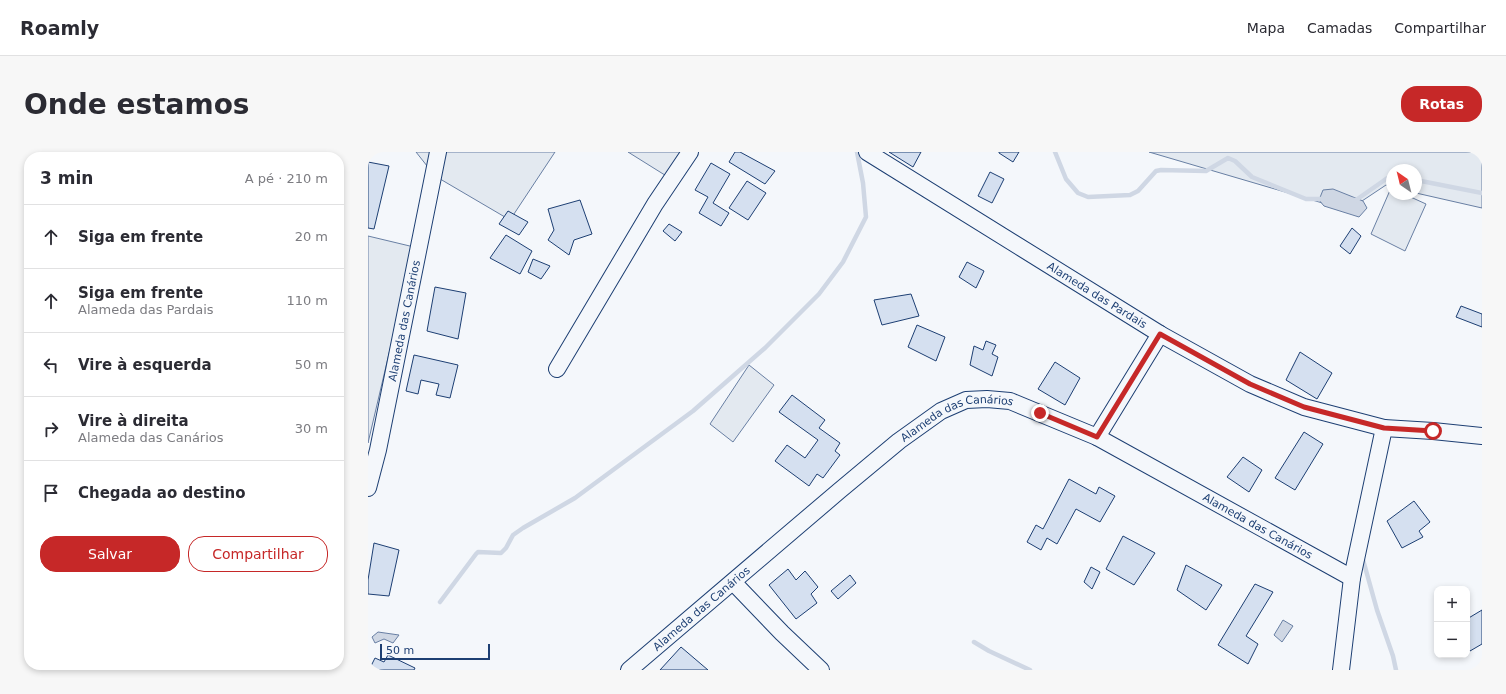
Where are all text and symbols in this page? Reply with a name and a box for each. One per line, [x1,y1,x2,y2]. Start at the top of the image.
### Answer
text: Roamly [20,17,99,39]
text: Mapa [1247,20,1285,36]
text: Camadas [1307,20,1372,36]
text: Compartilhar [1394,20,1486,36]
button: Rotas [1401,86,1482,122]
text: Onde estamos [24,88,250,121]
north arrow [1386,164,1422,200]
text: 3 min [40,168,93,188]
text: A pé · 210 m [245,171,328,186]
icon: ahead [40,226,62,248]
text: Siga em frente [78,228,203,246]
text: 20 m [295,229,328,244]
street label: Alameda das Canários [385,259,423,383]
street label: Alameda das Pardais [1045,259,1150,331]
text: Siga em frente [78,284,203,302]
icon: ahead [40,290,62,312]
text: 110 m [286,293,328,308]
text: Alameda das Pardais [78,302,214,317]
icon: left [40,354,62,376]
text: Vire à esquerda [78,356,212,374]
text: 50 m [295,357,328,372]
street label: Alameda das Canários [898,393,1016,444]
route end [1031,404,1049,422]
text: Vire à direita [78,412,189,430]
icon: right [40,418,62,440]
text: 30 m [295,421,328,436]
route start [1424,422,1442,440]
text: Alameda das Canários [78,430,224,445]
icon: arrive [40,482,62,504]
text: Chegada ao destino [78,484,246,502]
street label: Alameda das Canários [1201,490,1315,562]
button: Salvar [40,536,180,572]
button: Compartilhar [188,536,328,572]
street label: Alameda das Canários [650,563,753,653]
map controls [1434,586,1470,658]
button: + [1434,586,1470,622]
button: − [1434,622,1470,658]
scale bar [380,642,490,661]
text: 50 m [386,644,414,657]

